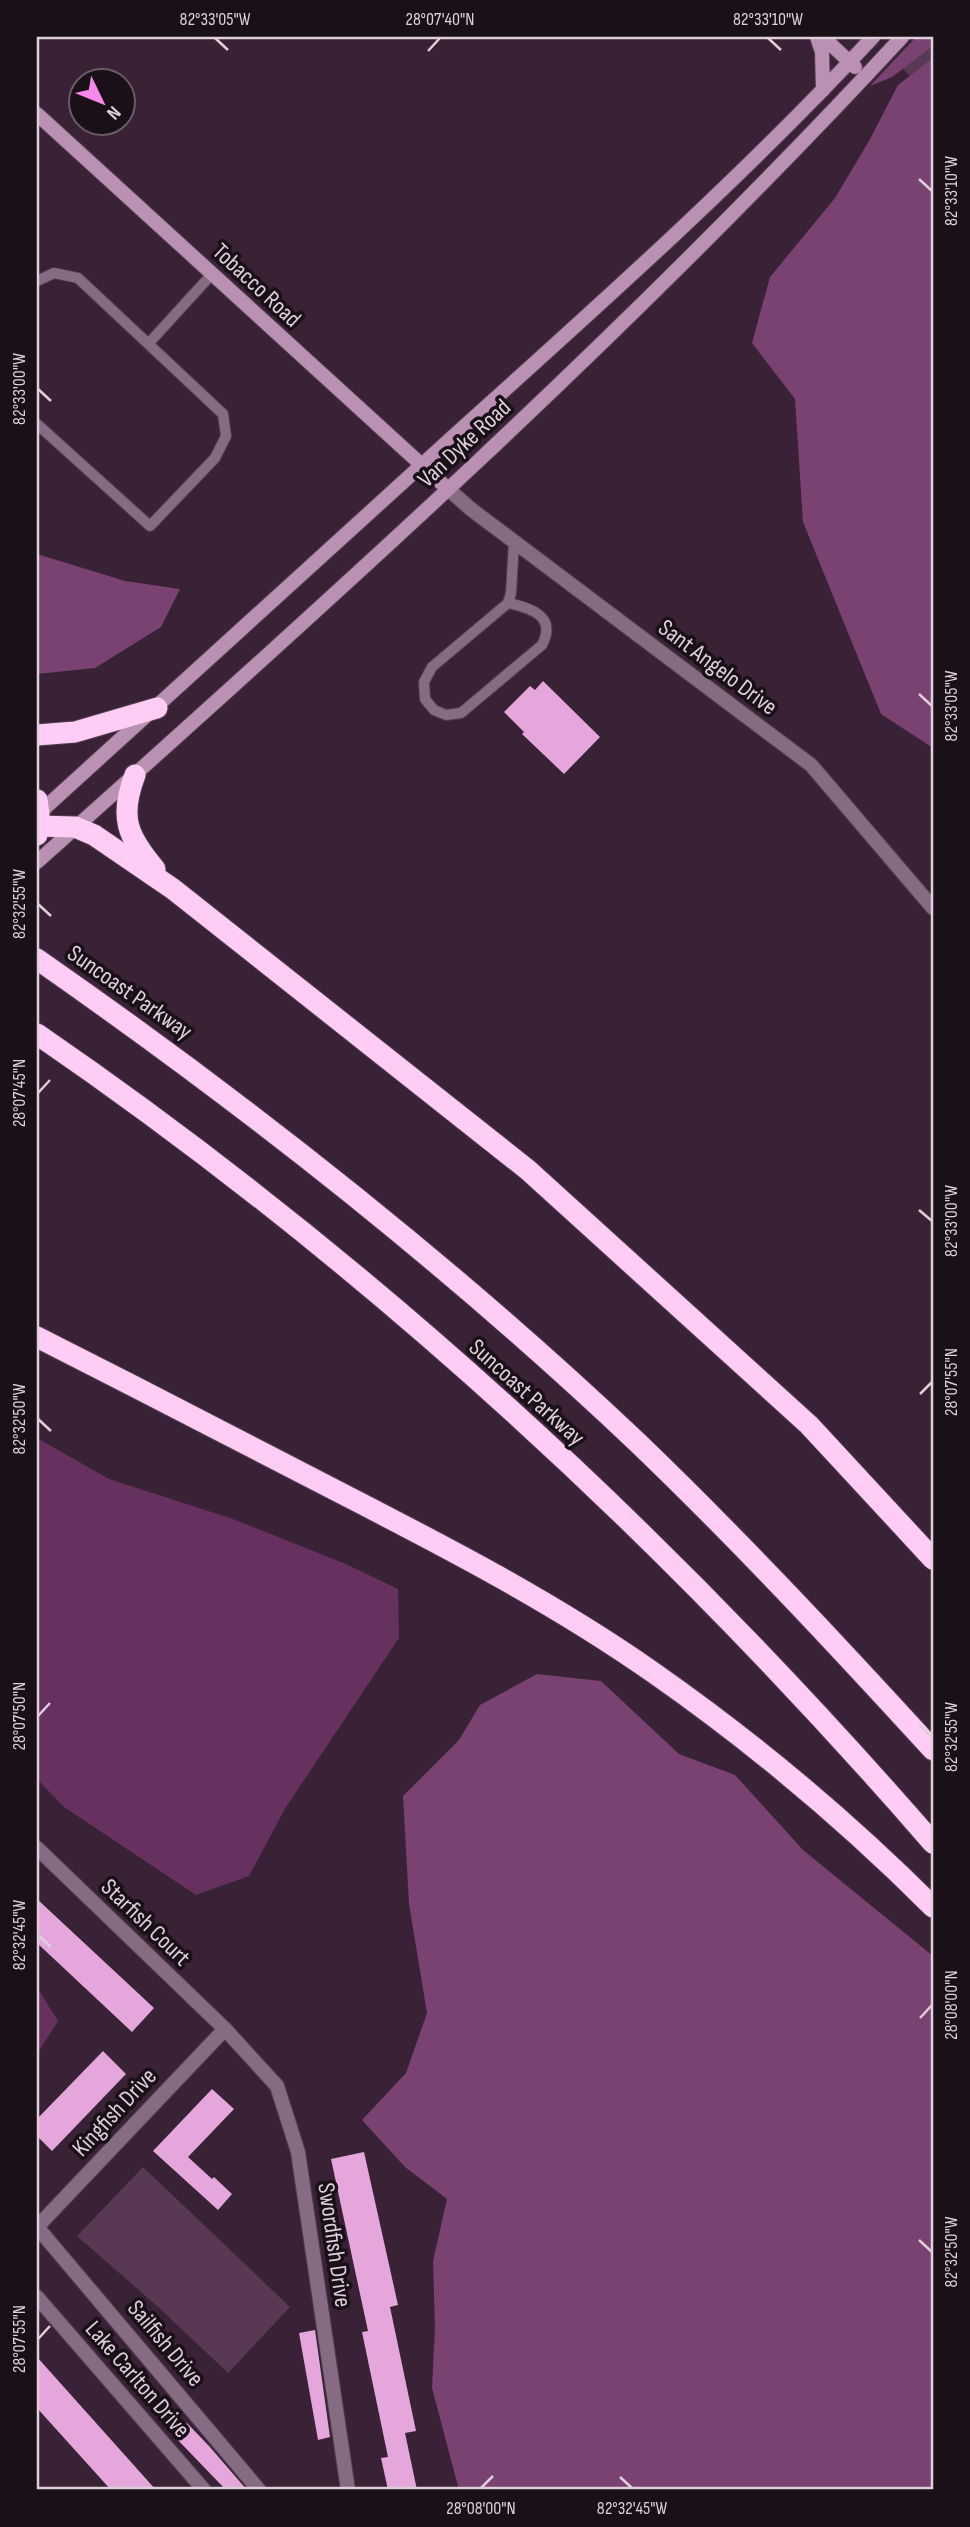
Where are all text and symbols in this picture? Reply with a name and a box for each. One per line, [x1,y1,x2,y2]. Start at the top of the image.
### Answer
text: 82°33'05"W [180,9,251,30]
text: 28°07'40"N [406,9,474,30]
text: 82°33'10"W [733,9,803,30]
north arrow [66,66,136,136]
text: N [101,101,125,124]
text: 82°33'10"W [941,156,962,226]
street label: Tobacco Road [207,237,307,334]
text: 82°33'00"W [9,353,30,425]
street label: Van Dyke Road [412,393,517,494]
street label: Sant Angelo Drive [653,613,783,722]
text: 82°33'05"W [941,670,962,741]
text: 82°32'55"W [9,869,30,939]
street label: Suncoast Parkway [62,939,198,1046]
text: 28°07'45"N [9,1059,30,1127]
text: 82°33'00"W [941,1185,962,1257]
street label: Suncoast Parkway [463,1333,590,1452]
text: 28°07'55"N [941,1348,962,1416]
text: 82°32'50"W [9,1383,30,1454]
text: 28°07'50"N [9,1682,30,1750]
text: 82°32'55"W [941,1702,962,1772]
street label: Starfish Court [95,1873,196,1972]
text: 82°32'45"W [9,1899,30,1970]
text: 28°08'00"N [941,1970,962,2040]
street label: Kingfish Drive [66,2062,163,2163]
street label: Swordfish Drive [311,2181,358,2309]
text: 82°32'50"W [941,2216,962,2287]
street label: Sailfish Drive [121,2294,210,2392]
text: 28°07'55"N [9,2305,30,2373]
street label: Lake Carlton Drive [79,2315,196,2444]
text: 28°08'00"N [446,2498,516,2519]
text: 82°32'45"W [597,2498,668,2519]

